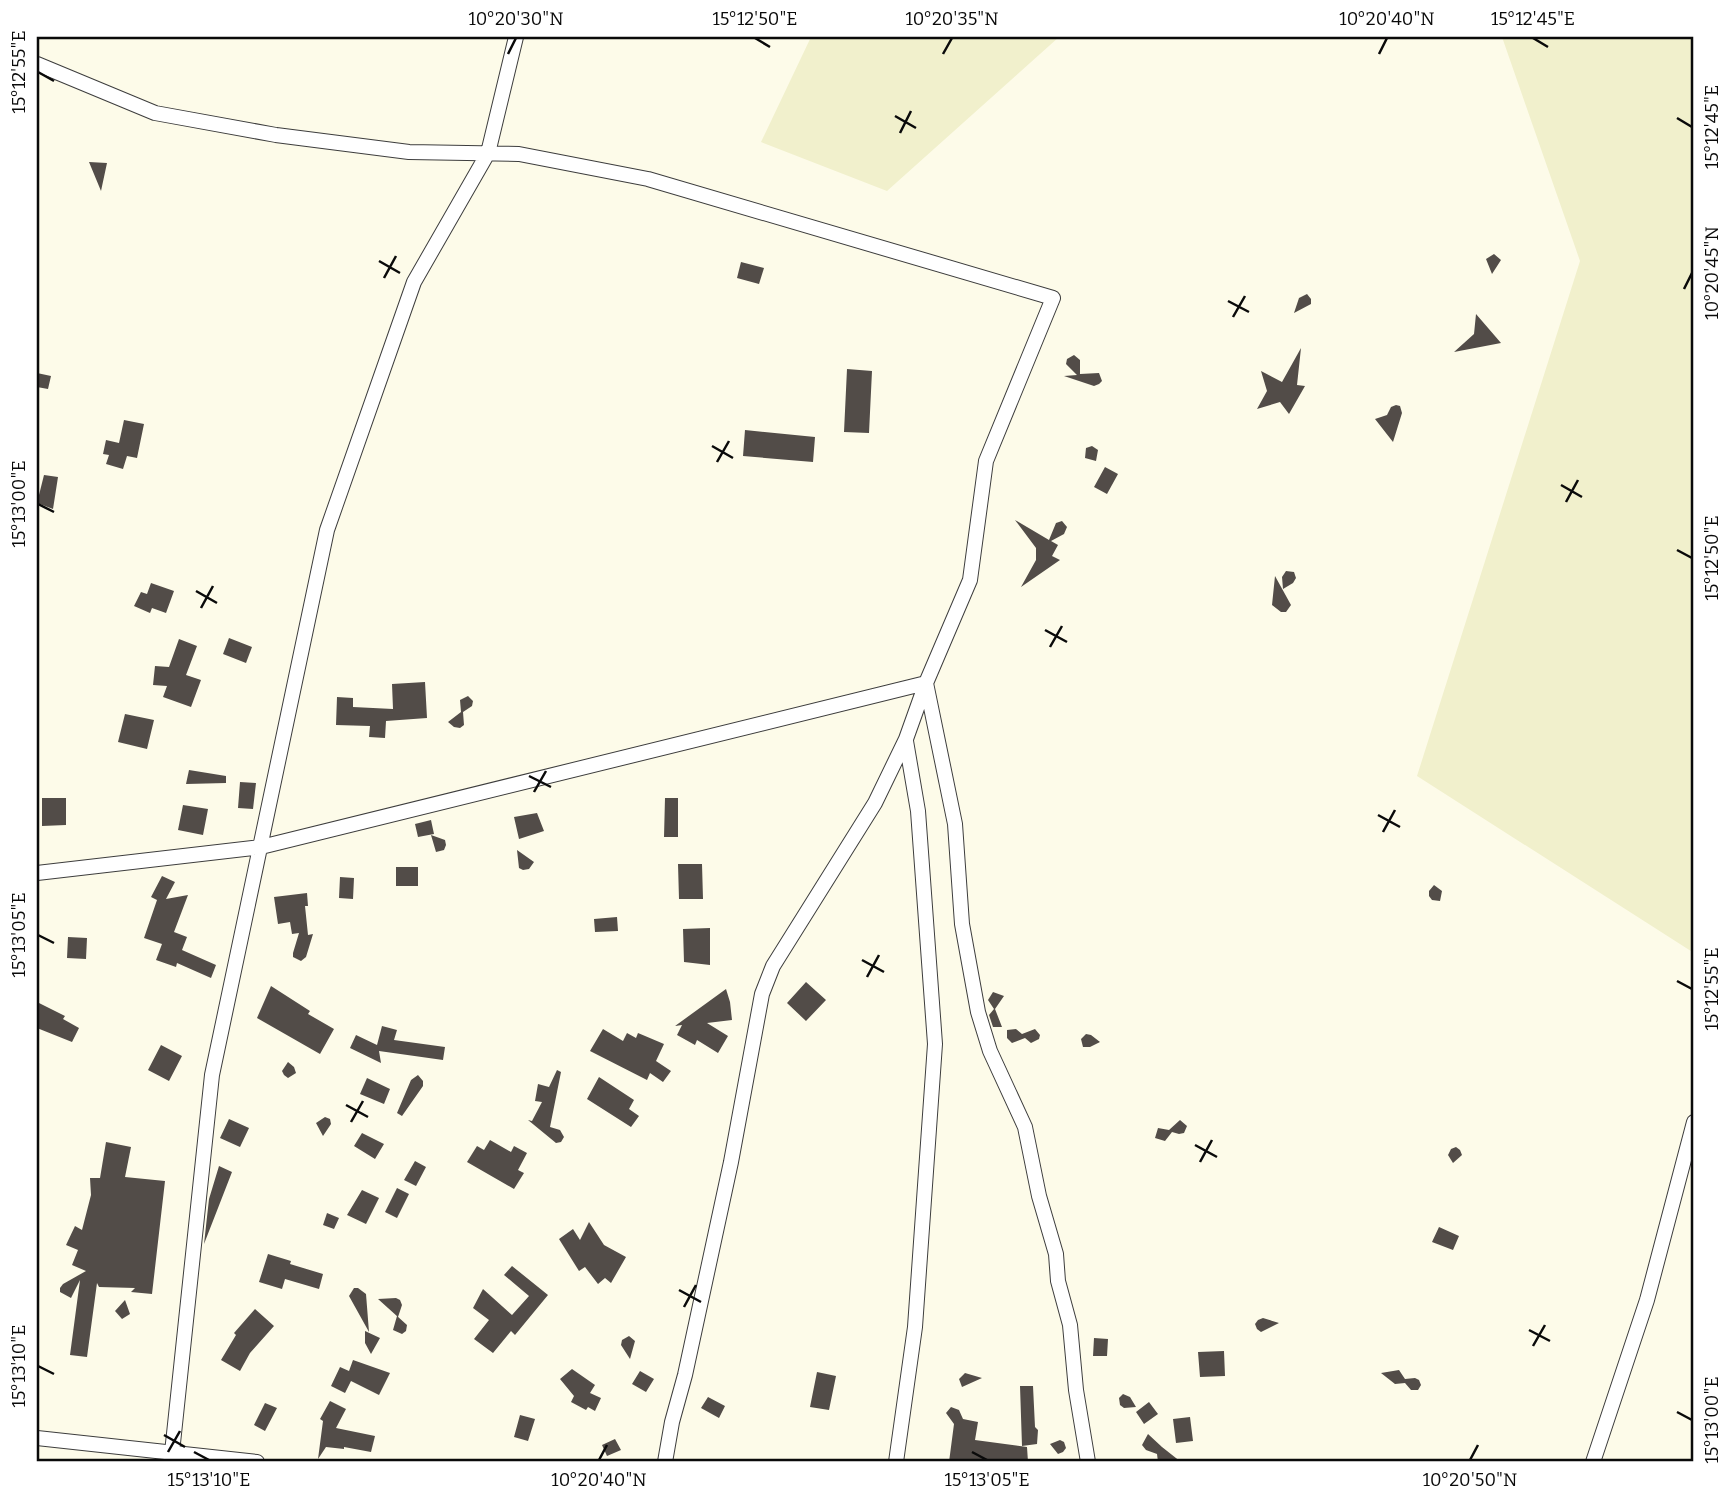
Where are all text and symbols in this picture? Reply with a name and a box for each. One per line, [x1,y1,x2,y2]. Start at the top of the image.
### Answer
text: 10°20'30"N [468,8,564,30]
text: 15°12'50"E [712,8,798,30]
text: 10°20'35"N [905,8,999,30]
text: 10°20'40"N [1339,8,1435,30]
text: 15°12'45"E [1491,8,1575,30]
text: 15°12'55"E [8,30,30,114]
text: 15°12'45"E [1701,85,1723,169]
text: 10°20'45"N [1701,226,1723,320]
text: 15°13'00"E [8,460,30,548]
text: 15°12'50"E [1701,515,1723,601]
text: 15°13'05"E [8,892,30,978]
text: 15°12'55"E [1701,947,1723,1031]
text: 15°13'10"E [8,1325,30,1407]
text: 15°13'00"E [1701,1376,1723,1464]
text: 15°13'10"E [168,1469,250,1491]
text: 10°20'40"N [551,1469,647,1491]
text: 15°13'05"E [944,1469,1030,1491]
text: 10°20'50"N [1423,1469,1517,1491]

